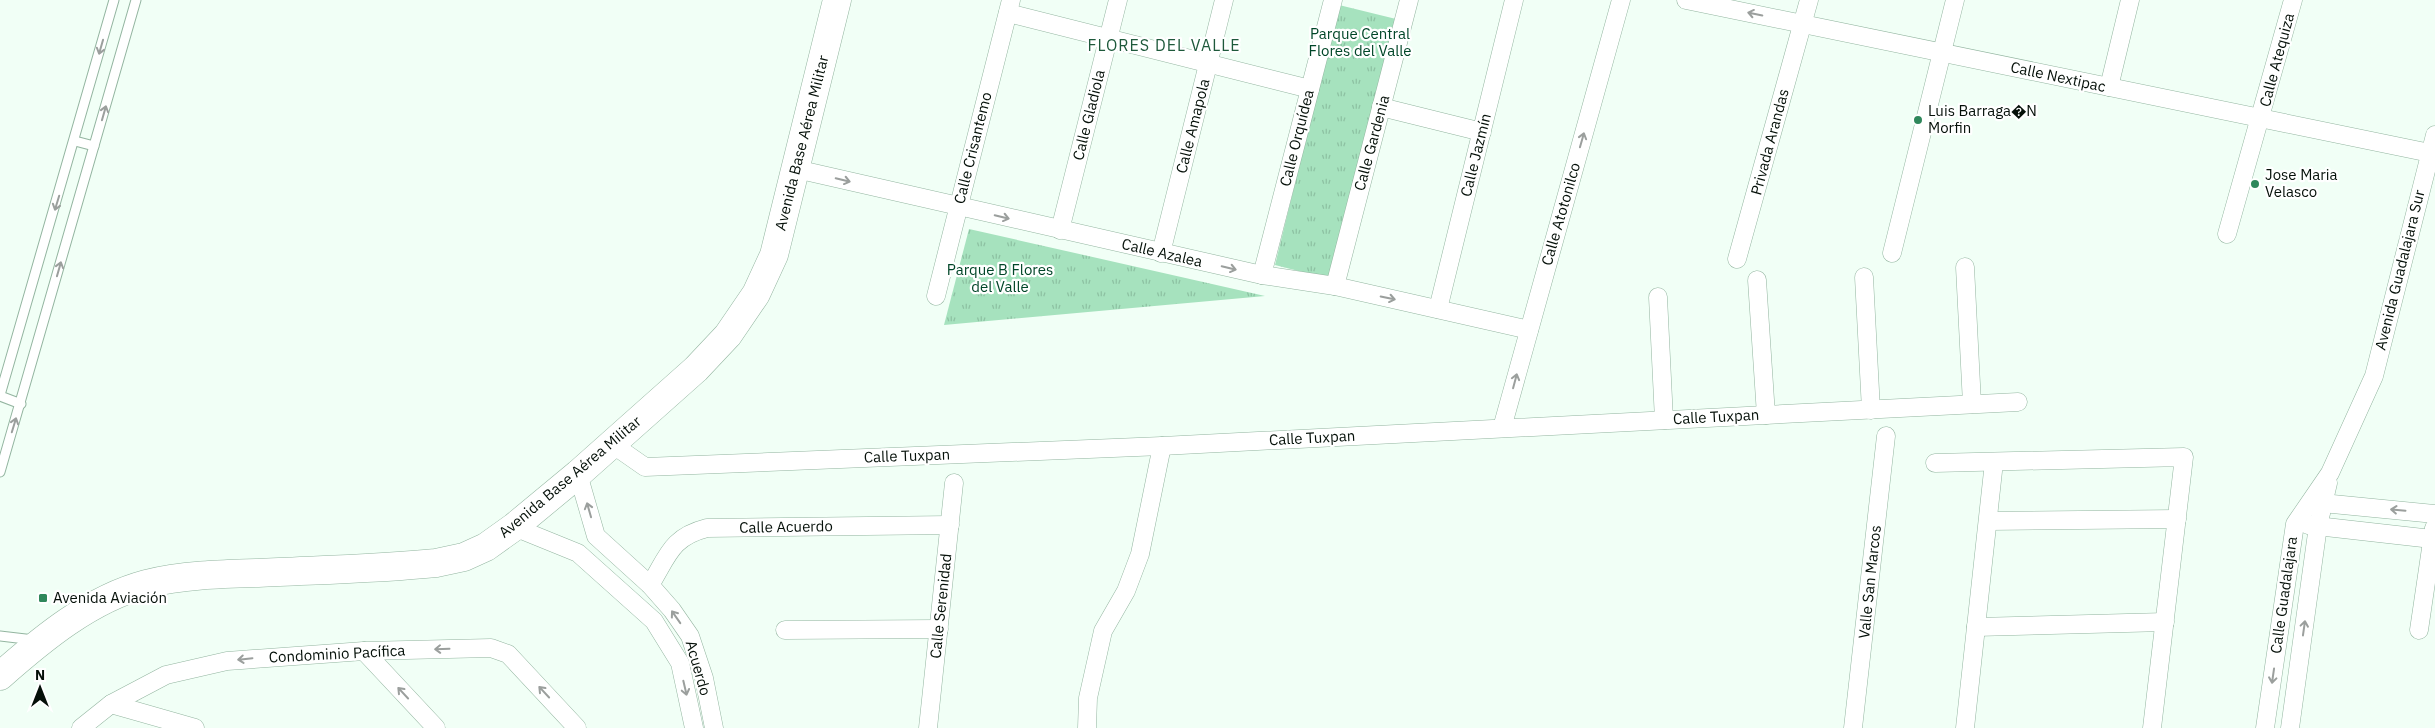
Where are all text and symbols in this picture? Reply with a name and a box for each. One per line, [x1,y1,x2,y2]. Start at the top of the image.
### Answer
one-way arrow [1747,9,1763,18]
street label: Calle Atequiza [2255,11,2298,109]
park label: Parque Central Flores del Valle [1309,24,1411,60]
district label: FLORES DEL VALLE [1087,35,1241,55]
one-way arrow [96,39,106,55]
street label: Avenida Base Aérea Militar [771,53,833,232]
street label: Calle Nextipac [2009,57,2108,96]
street label: Calle Gladiola [1068,68,1109,162]
street label: Calle Amapola [1172,76,1213,175]
street label: Calle Orquídea [1275,87,1318,188]
street label: Privada Arandas [1746,87,1793,197]
street label: Calle Crisantemo [949,90,996,206]
street label: Calle Gardenia [1350,93,1393,193]
place label: Luis Barraga�N Morfin [1928,101,2037,137]
one-way arrow [99,105,109,121]
street label: Calle Jazmín [1456,111,1495,198]
marker: Luis Barraga�N Morfin [1912,114,1924,126]
one-way arrow [1578,133,1587,149]
street label: Calle Atotonilco [1537,160,1584,268]
place label: Jose Maria Velasco [2265,165,2338,201]
one-way arrow [835,176,851,185]
marker: Jose Maria Velasco [2249,178,2261,190]
street label: Avenida Guadalajara Sur [2370,187,2429,352]
one-way arrow [51,195,61,211]
one-way arrow [993,212,1009,222]
street label: Calle Azalea [1120,234,1204,271]
park label: Parque B Flores del Valle [947,260,1053,296]
one-way arrow [55,262,65,278]
one-way arrow [1220,264,1236,273]
one-way arrow [1380,294,1396,303]
one-way arrow [1511,374,1520,390]
street label: Calle Tuxpan [1672,405,1760,428]
street label: Avenida Base Aérea Militar [495,411,645,542]
one-way arrow [10,418,20,434]
street label: Calle Tuxpan [1268,426,1356,449]
street label: Calle Tuxpan [863,444,950,467]
one-way arrow [583,502,593,518]
one-way arrow [2391,505,2407,515]
street label: Calle Acuerdo [739,516,833,537]
street label: Valle San Marcos [1854,524,1885,640]
street label: Calle Guadalajara [2266,535,2301,655]
street label: Calle Serenidad [926,553,955,659]
place label: Avenida Aviación [53,588,167,607]
marker: Avenida Aviación [37,592,49,604]
one-way arrow [671,610,681,624]
one-way arrow [2299,620,2309,636]
street label: Acuerdo [682,638,715,698]
street label: Condominio Pacífica [268,640,406,667]
one-way arrow [434,644,450,654]
one-way arrow [237,655,253,664]
north arrow [15,663,65,713]
text: N [35,666,45,684]
one-way arrow [2268,668,2278,684]
one-way arrow [681,680,690,696]
one-way arrow [538,685,550,698]
one-way arrow [397,686,409,699]

